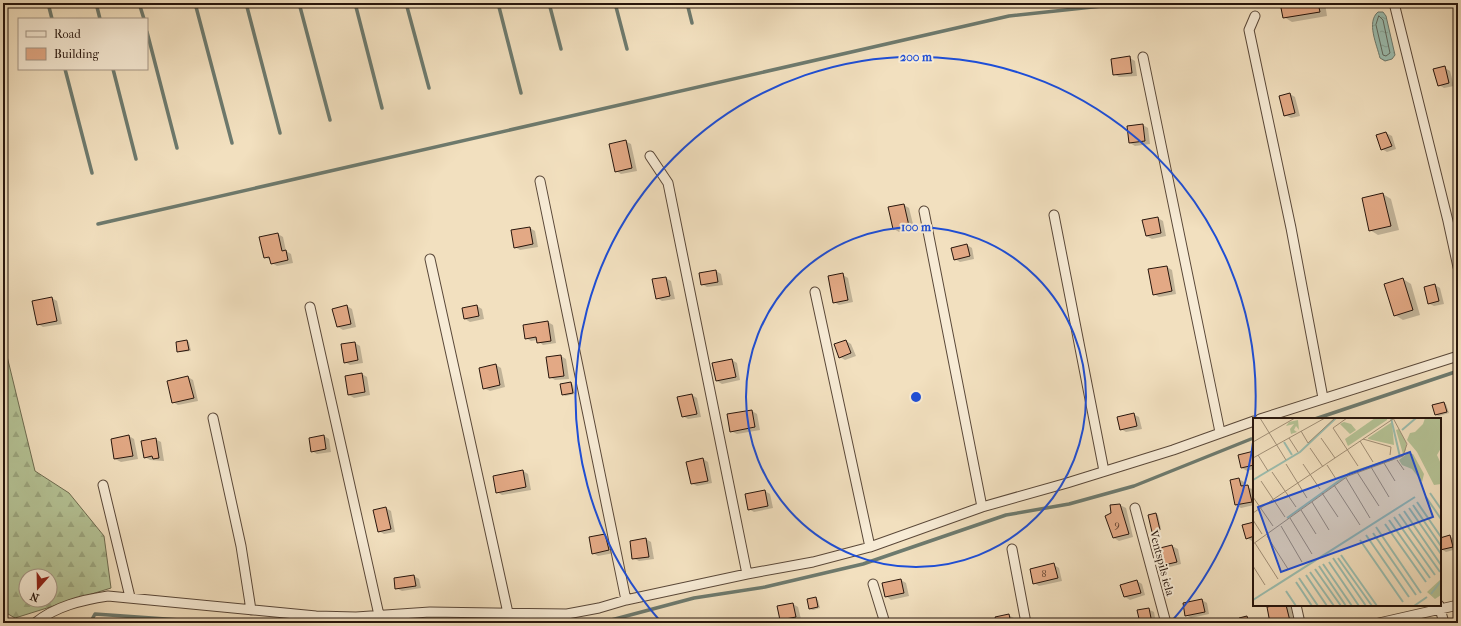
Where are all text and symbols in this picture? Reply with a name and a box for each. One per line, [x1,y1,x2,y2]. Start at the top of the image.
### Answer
legend [18,18,148,70]
text: Road [54,27,81,41]
text: Building [54,47,99,61]
text: 200 m [900,50,933,64]
text: 100 m [901,220,932,234]
centre of rings [909,390,923,404]
inset map [1253,418,1441,606]
house number: 9 [1114,519,1120,531]
street label: Ventspils iela [1146,528,1178,598]
north arrow [18,568,58,608]
house number: 8 [1041,568,1047,580]
text: N [28,589,41,604]

